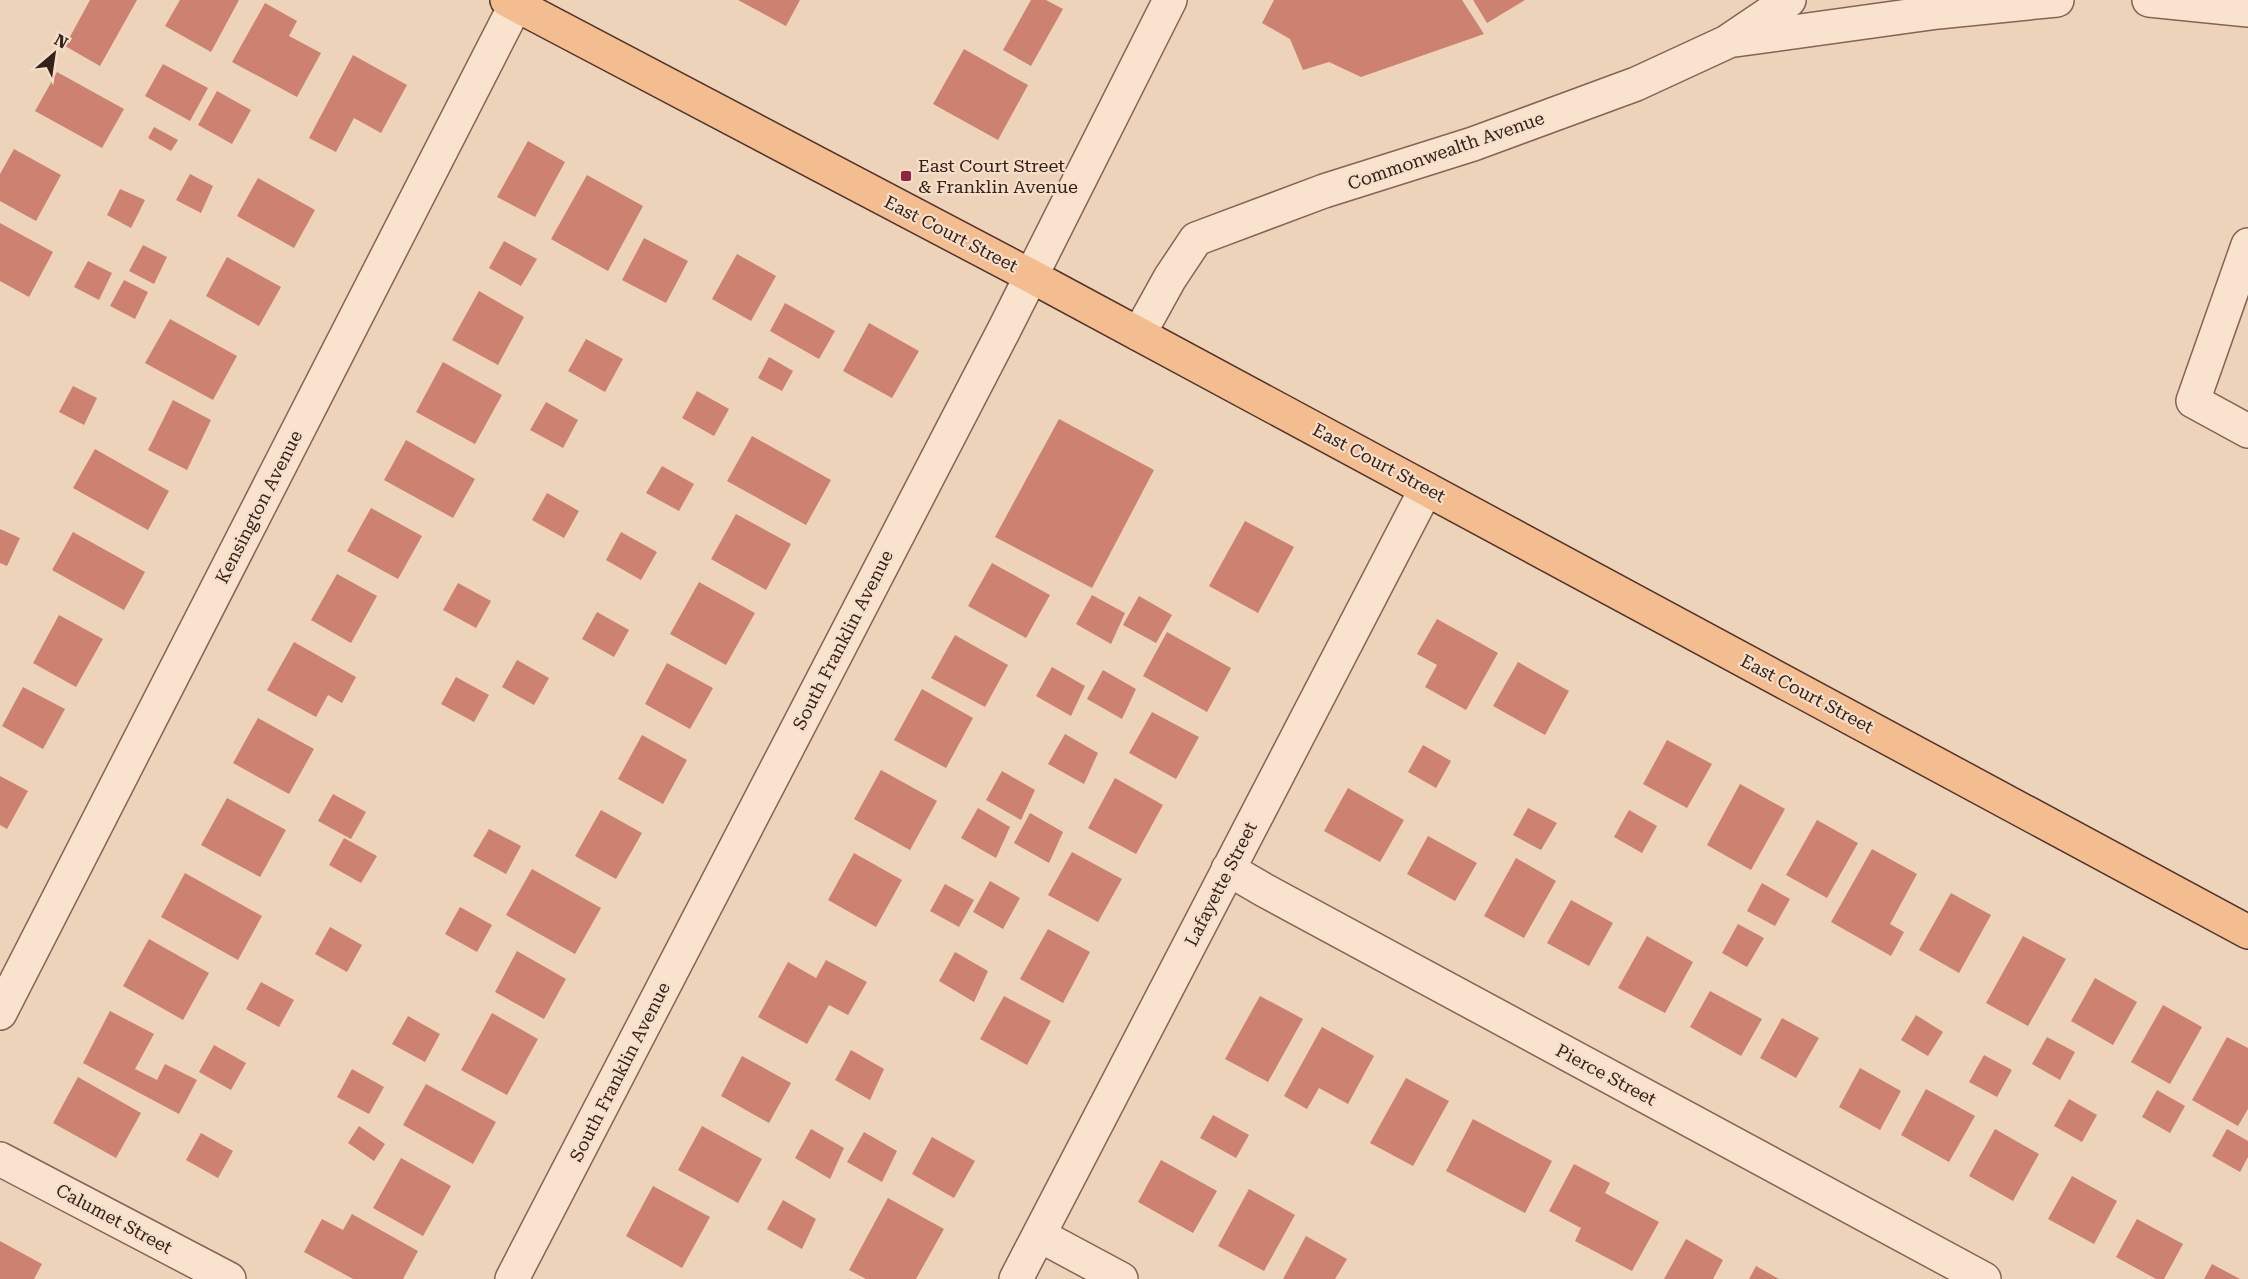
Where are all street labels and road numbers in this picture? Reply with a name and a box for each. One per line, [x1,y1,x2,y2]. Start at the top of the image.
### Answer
street label: Commonwealth Avenue [1345,107,1547,194]
street label: East Court Street [881,191,1022,276]
street label: East Court Street [1309,419,1449,506]
street label: Kensington Avenue [211,427,306,587]
street label: South Franklin Avenue [788,546,897,733]
street label: East Court Street [1737,650,1877,737]
street label: Lafayette Street [1180,818,1261,949]
street label: South Franklin Avenue [565,978,674,1165]
street label: Pierce Street [1552,1039,1660,1110]
street label: Calumet Street [53,1179,176,1258]

